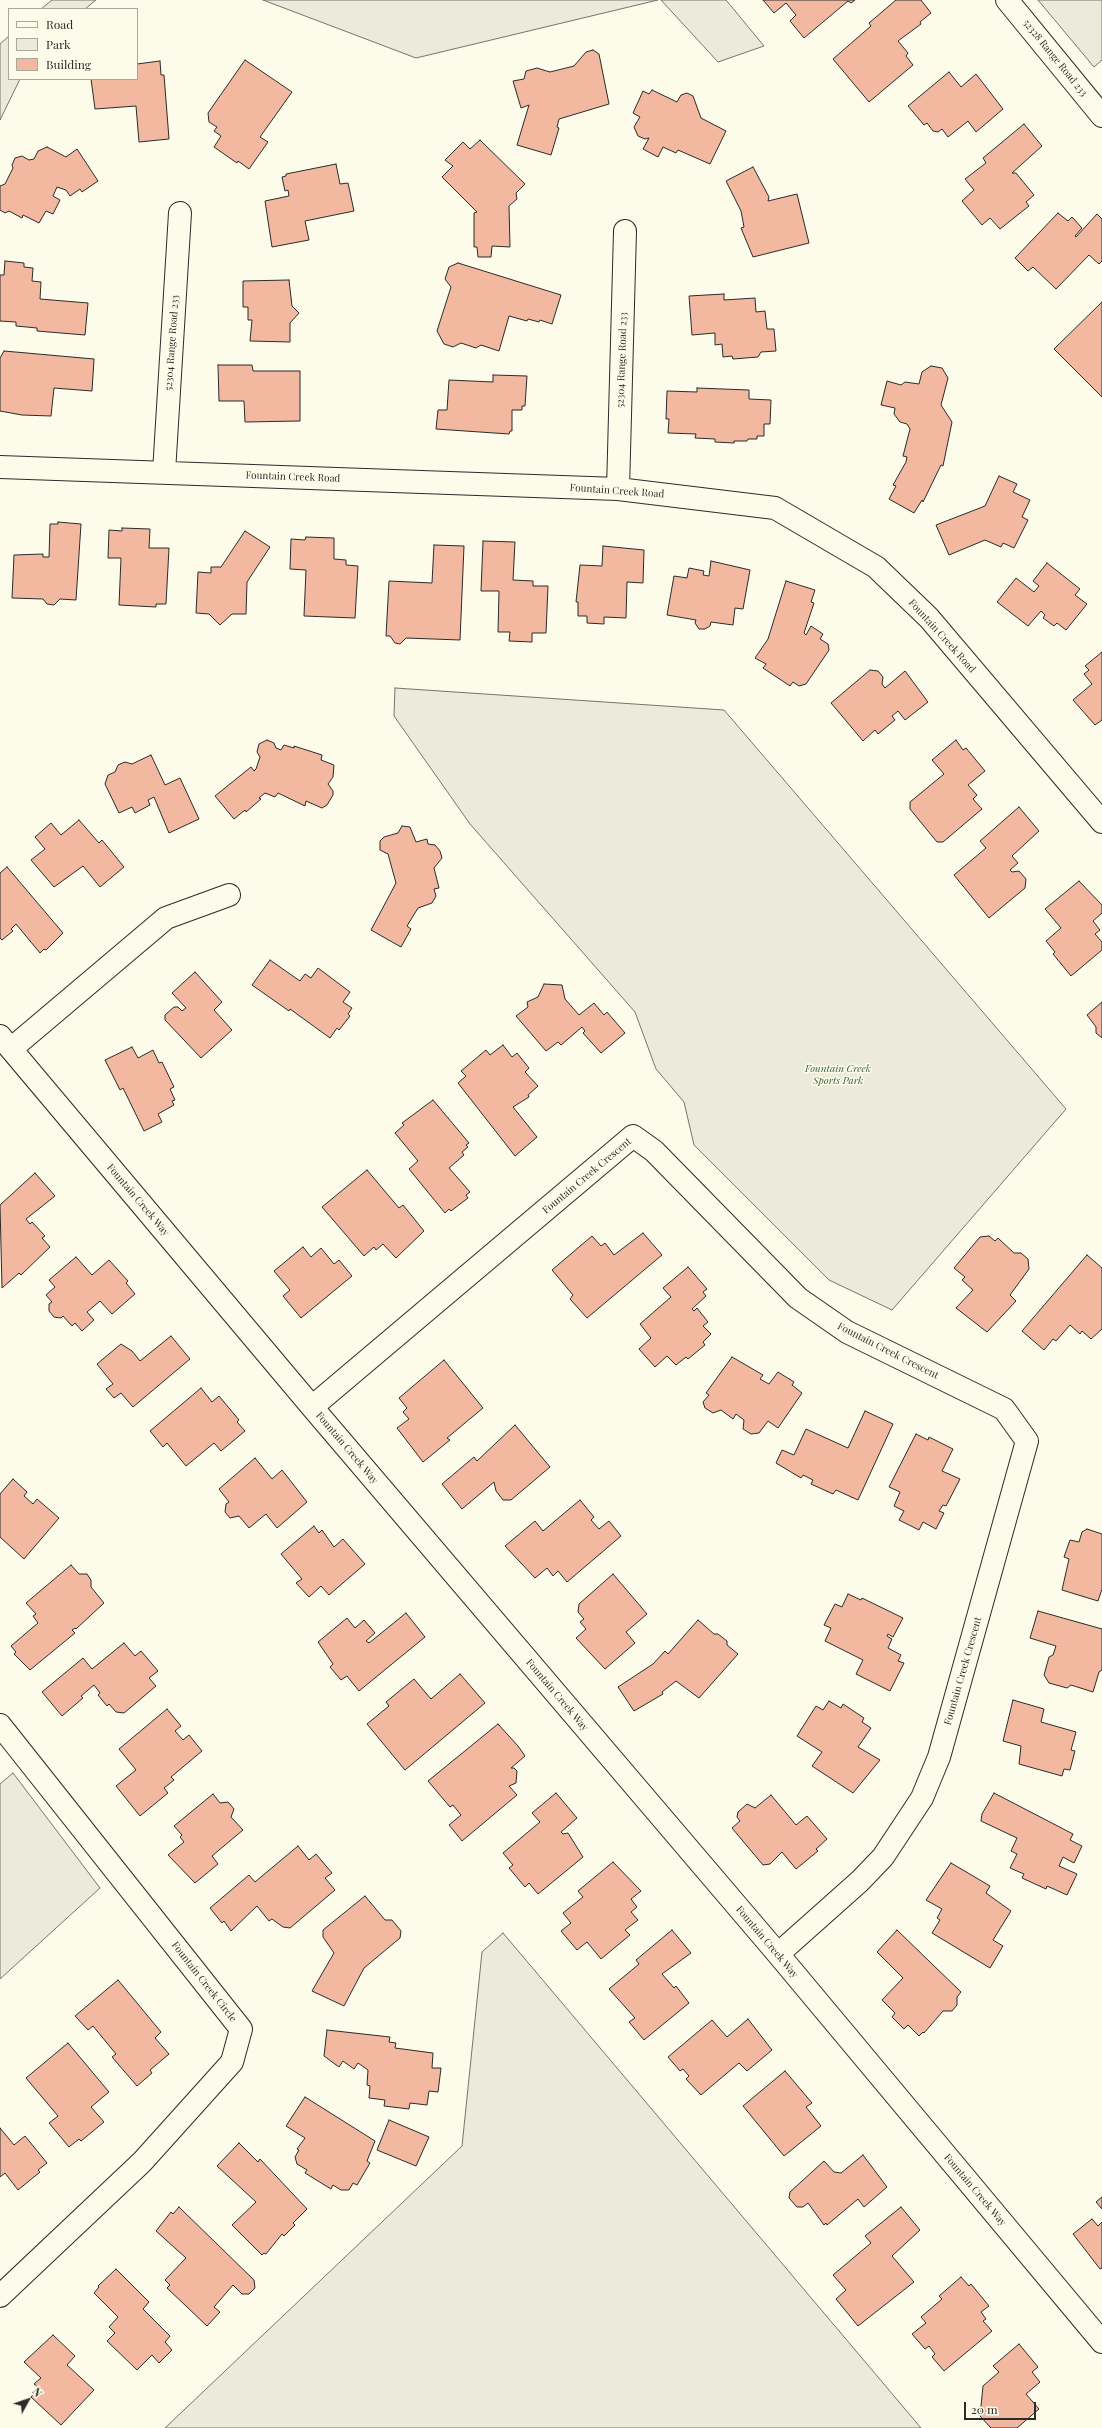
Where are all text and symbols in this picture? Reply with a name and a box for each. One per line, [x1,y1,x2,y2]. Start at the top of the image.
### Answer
legend [8,8,138,80]
text: Road [46,16,73,32]
street label: 52328 Range Road 233 [1020,17,1090,99]
text: Park [46,36,71,52]
text: Building [46,56,91,72]
street label: 52304 Range Road 233 [163,295,181,391]
street label: 52304 Range Road 233 [614,312,630,408]
street label: Fountain Creek Road [246,469,340,485]
street label: Fountain Creek Road [569,482,665,500]
street label: Fountain Creek Road [906,597,978,675]
park label: Fountain Creek Sports Park [805,1063,871,1086]
street label: Fountain Creek Crescent [540,1135,634,1217]
street label: Fountain Creek Way [104,1162,172,1238]
street label: Fountain Creek Crescent [835,1320,941,1382]
street label: Fountain Creek Way [313,1410,381,1486]
street label: Fountain Creek Crescent [942,1616,984,1726]
street label: Fountain Creek Way [523,1657,591,1733]
street label: Fountain Creek Way [733,1904,801,1980]
street label: Fountain Creek Circle [169,1939,239,2025]
street label: Fountain Creek Way [941,2152,1009,2228]
north arrow [8,2380,48,2420]
text: N [29,2384,46,2400]
scale bar [966,2394,1038,2420]
text: 20 m [971,2401,998,2417]

